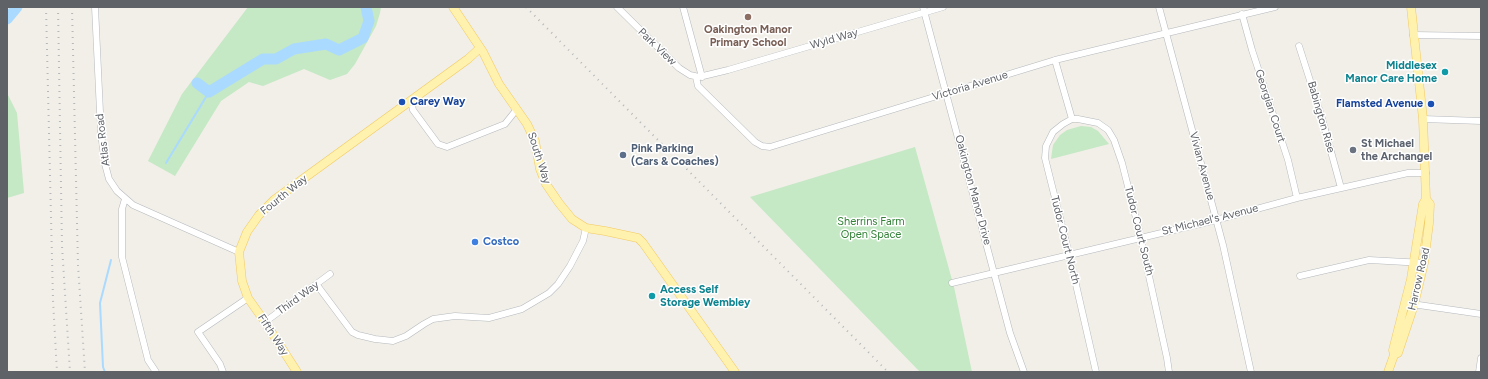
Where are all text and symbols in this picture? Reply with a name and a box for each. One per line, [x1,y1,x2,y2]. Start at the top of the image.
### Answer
marker: Oakington Manor Primary School [743,12,753,22]
place label: Oakington Manor Primary School [704,23,792,49]
street label: Park View [635,25,679,69]
street label: Wyld Way [808,26,860,52]
place label: Middlesex Manor Care Home [1345,59,1437,85]
marker: Middlesex Manor Care Home [1440,67,1450,77]
street label: Victoria Avenue [931,68,1009,104]
street label: Georgian Court [1252,68,1288,144]
street label: Babington Rise [1304,80,1338,154]
place label: Carey Way [410,95,465,109]
marker: Carey Way [397,97,407,107]
place label: Flamsted Avenue [1336,97,1423,111]
marker: Flamsted Avenue [1426,99,1436,109]
street label: Atlas Road [93,113,113,167]
street label: South Way [524,130,554,186]
street label: Vivian Avenue [1187,130,1217,202]
street label: Oakington Manor Drive [952,134,994,246]
place label: St Michael the Archangel [1361,137,1432,163]
place label: Pink Parking (Cars & Coaches) [631,142,719,168]
marker: St Michael the Archangel [1348,145,1358,155]
marker: Pink Parking (Cars & Coaches) [618,150,628,160]
street label: Fourth Way [258,172,310,218]
street label: Tudor Court South [1122,185,1156,277]
street label: Tudor Court North [1048,194,1082,286]
street label: St Michael's Avenue [1160,202,1260,238]
park label: Sherrins Farm Open Space [837,215,905,241]
place label: Costco [483,235,519,249]
marker: Costco [470,237,480,247]
street label: Harrow Road [1405,246,1433,312]
street label: Third Way [274,278,322,318]
place label: Access Self Storage Wembley [660,283,750,309]
marker: Access Self Storage Wembley [647,291,657,301]
street label: Fifth Way [255,312,291,358]

